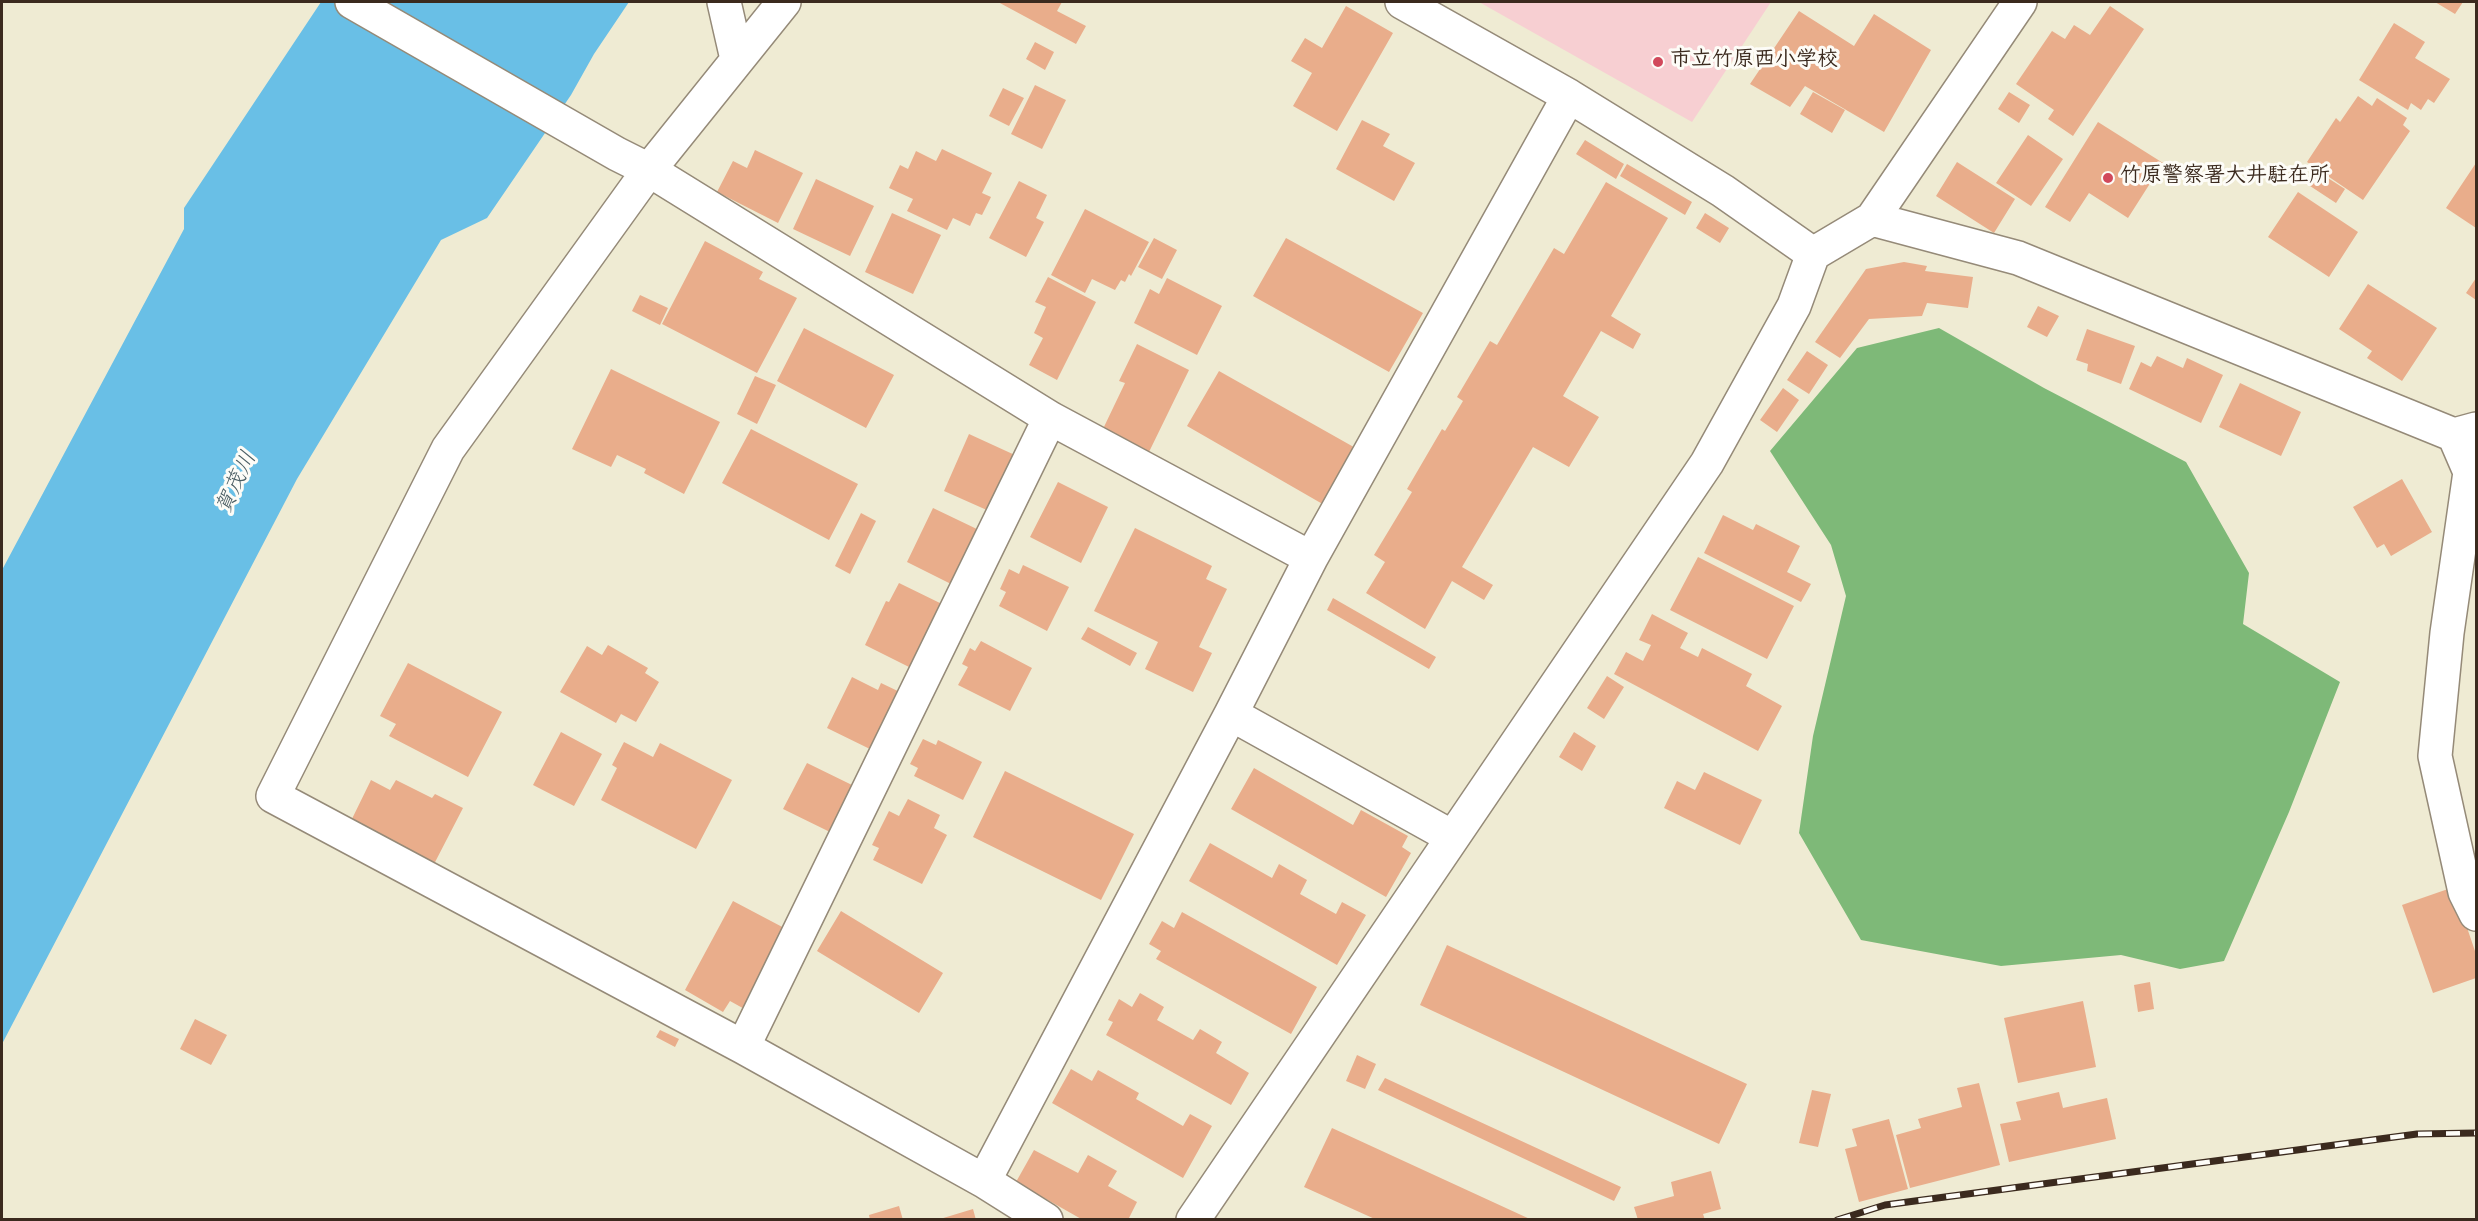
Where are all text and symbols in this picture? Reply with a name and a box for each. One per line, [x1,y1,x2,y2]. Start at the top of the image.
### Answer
place label: 市立竹原西小学校 [1670,49,1838,75]
marker: 市立竹原西小学校 [1651,55,1665,69]
place label: 竹原警察署大井駐在所 [2120,165,2330,191]
marker: 竹原警察署大井駐在所 [2101,171,2115,185]
water label: 賀茂川 [213,449,265,519]

